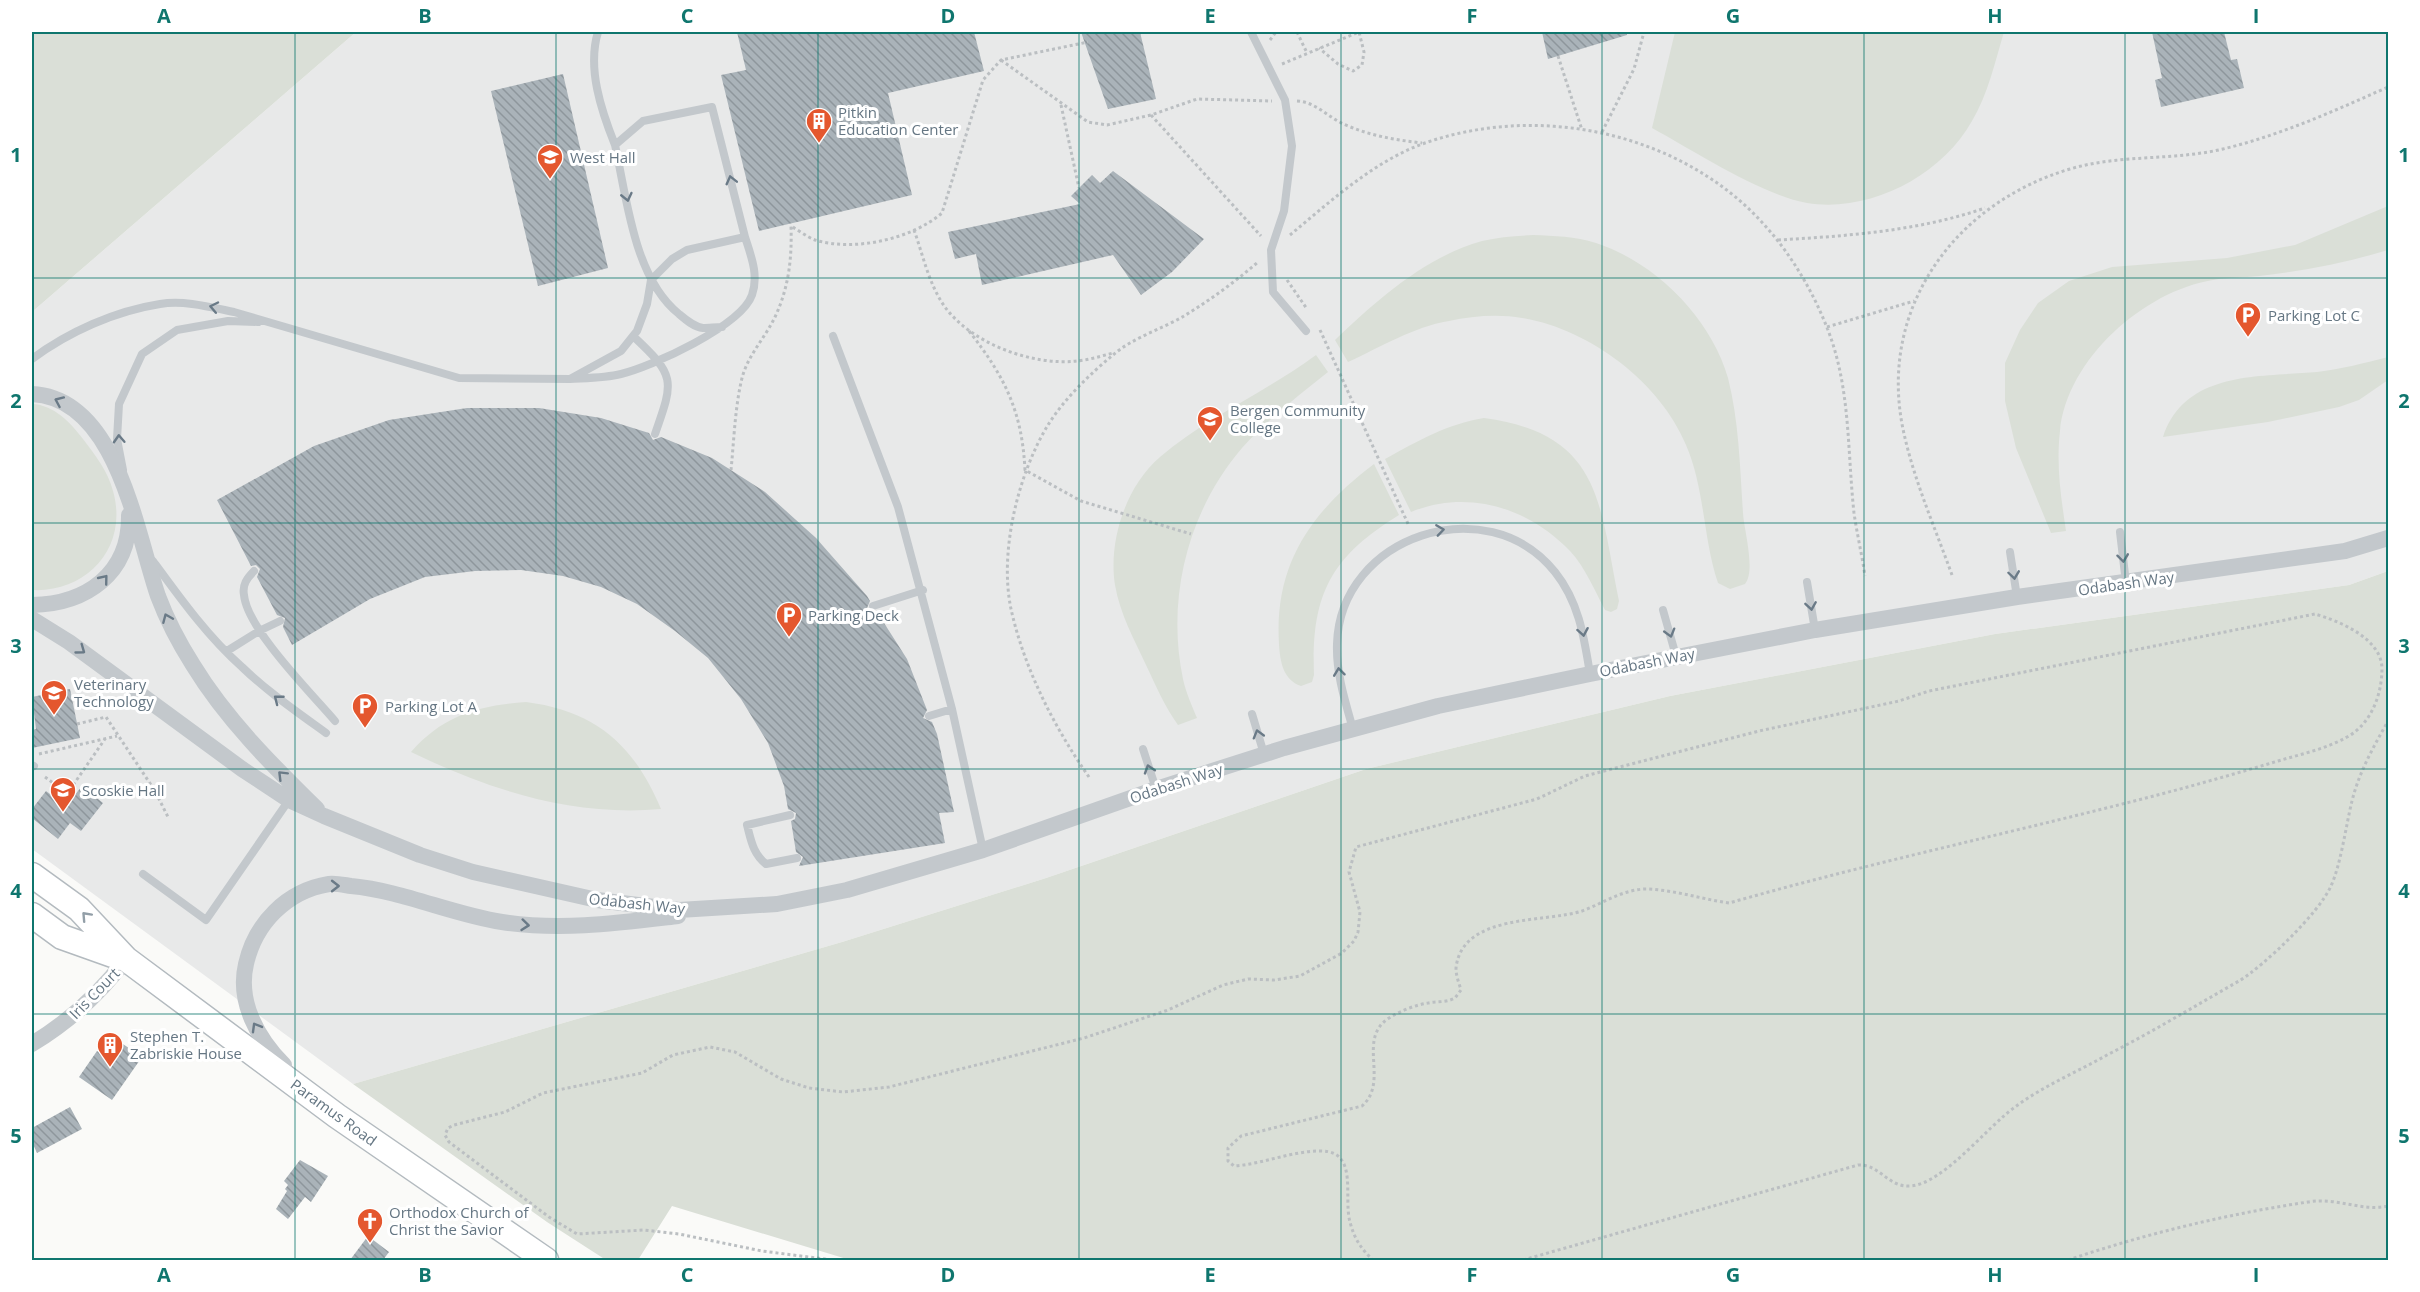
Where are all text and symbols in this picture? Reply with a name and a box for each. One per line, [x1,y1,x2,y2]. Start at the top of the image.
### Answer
text: A [157,2,171,29]
text: B [418,2,432,29]
text: C [681,2,694,29]
text: D [941,2,955,29]
text: E [1204,2,1216,29]
text: F [1467,2,1477,29]
text: G [1726,2,1740,29]
text: H [1987,2,2003,29]
text: I [2253,2,2259,29]
place label: Pitkin Education Center [838,102,958,139]
building icon: Pitkin Education Center [804,106,834,144]
text: 1 [10,141,22,168]
text: 1 [2398,141,2410,168]
school or university icon: West Hall [535,142,565,180]
place label: West Hall [570,147,636,167]
one-way arrow [725,175,738,185]
one-way arrow [620,192,633,202]
parking icon: Parking Lot C [2233,300,2263,338]
one-way arrow [209,302,219,315]
place label: Parking Lot C [2268,305,2360,325]
text: 2 [10,387,22,414]
text: 2 [2398,387,2410,414]
one-way arrow [55,396,66,408]
place label: Bergen Community College [1230,400,1366,437]
school or university icon: Bergen Community College [1195,404,1225,442]
one-way arrow [112,434,125,443]
one-way arrow [1435,525,1445,537]
one-way arrow [2116,553,2129,562]
street label: Odabash Way [2077,566,2176,600]
one-way arrow [2007,570,2019,579]
one-way arrow [96,575,107,586]
parking icon: Parking Deck [774,600,804,638]
one-way arrow [1805,601,1817,611]
place label: Parking Deck [808,605,899,625]
one-way arrow [162,614,174,625]
one-way arrow [1576,627,1589,637]
one-way arrow [1663,627,1675,638]
text: 3 [10,632,22,659]
text: 3 [2398,632,2410,659]
one-way arrow [74,643,85,654]
street label: Odabash Way [1598,643,1697,681]
one-way arrow [1333,667,1346,677]
place label: Veterinary Technology [74,674,154,711]
school or university icon: Veterinary Technology [39,678,69,716]
parking icon: Parking Lot A [350,691,380,729]
one-way arrow [274,695,285,706]
place label: Parking Lot A [385,696,477,716]
one-way arrow [1253,729,1265,740]
street label: Odabash Way [1127,758,1226,807]
one-way arrow [1144,764,1157,775]
one-way arrow [279,771,290,782]
school or university icon: Scoskie Hall [48,775,78,813]
place label: Scoskie Hall [82,780,165,800]
text: 4 [10,877,22,904]
text: 4 [2398,877,2410,904]
one-way arrow [331,880,340,892]
street label: Odabash Way [588,888,687,918]
one-way arrow [82,913,93,923]
one-way arrow [521,918,530,931]
street label: Iris Court [64,963,124,1023]
one-way arrow [251,1023,263,1033]
place label: Stephen T. Zabriskie House [130,1026,242,1063]
building icon: Stephen T. Zabriskie House [95,1030,125,1068]
street label: Paramus Road [287,1074,381,1150]
text: 5 [10,1122,22,1149]
text: 5 [2398,1122,2410,1149]
place label: Orthodox Church of Christ the Savior [389,1202,530,1239]
church icon: Orthodox Church of Christ the Savior [355,1206,385,1244]
text: A [157,1261,171,1288]
text: B [418,1261,432,1288]
text: C [681,1261,694,1288]
text: D [941,1261,955,1288]
text: E [1204,1261,1216,1288]
text: F [1467,1261,1477,1288]
text: G [1726,1261,1740,1288]
text: H [1987,1261,2003,1288]
text: I [2253,1261,2259,1288]

